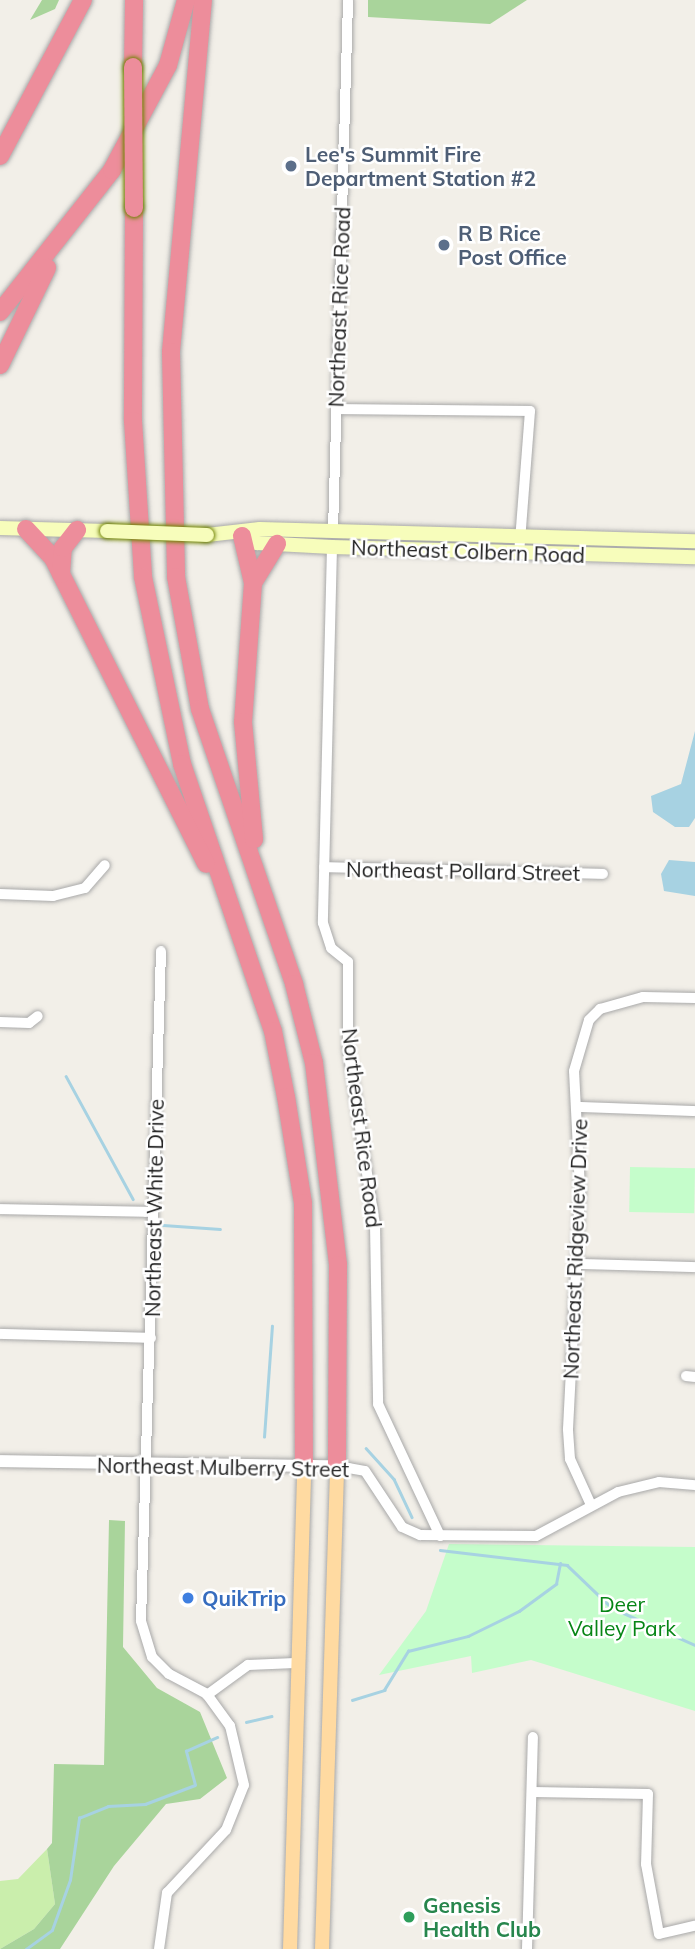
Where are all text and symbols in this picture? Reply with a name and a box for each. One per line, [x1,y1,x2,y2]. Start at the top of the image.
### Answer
place label: Lee's Summit Fire Department Station #2 [305,141,536,191]
marker: Lee's Summit Fire Department Station #2 [283,158,299,174]
street label: Northeast Rice Road [323,206,355,408]
place label: R B Rice Post Office [458,220,567,270]
marker: R B Rice Post Office [436,237,452,253]
street label: Northeast Colbern Road [351,534,585,568]
street label: Northeast Pollard Street [346,856,580,886]
street label: Northeast Rice Road [337,1027,387,1229]
street label: Northeast White Drive [139,1099,169,1317]
street label: Northeast Ridgeview Drive [558,1118,592,1380]
street label: Northeast Mulberry Street [97,1452,349,1482]
place label: QuikTrip [202,1585,286,1611]
marker: QuikTrip [180,1590,196,1606]
park label: Deer Valley Park [568,1591,676,1641]
place label: Genesis Health Club [423,1892,541,1942]
marker: Genesis Health Club [401,1909,417,1925]

